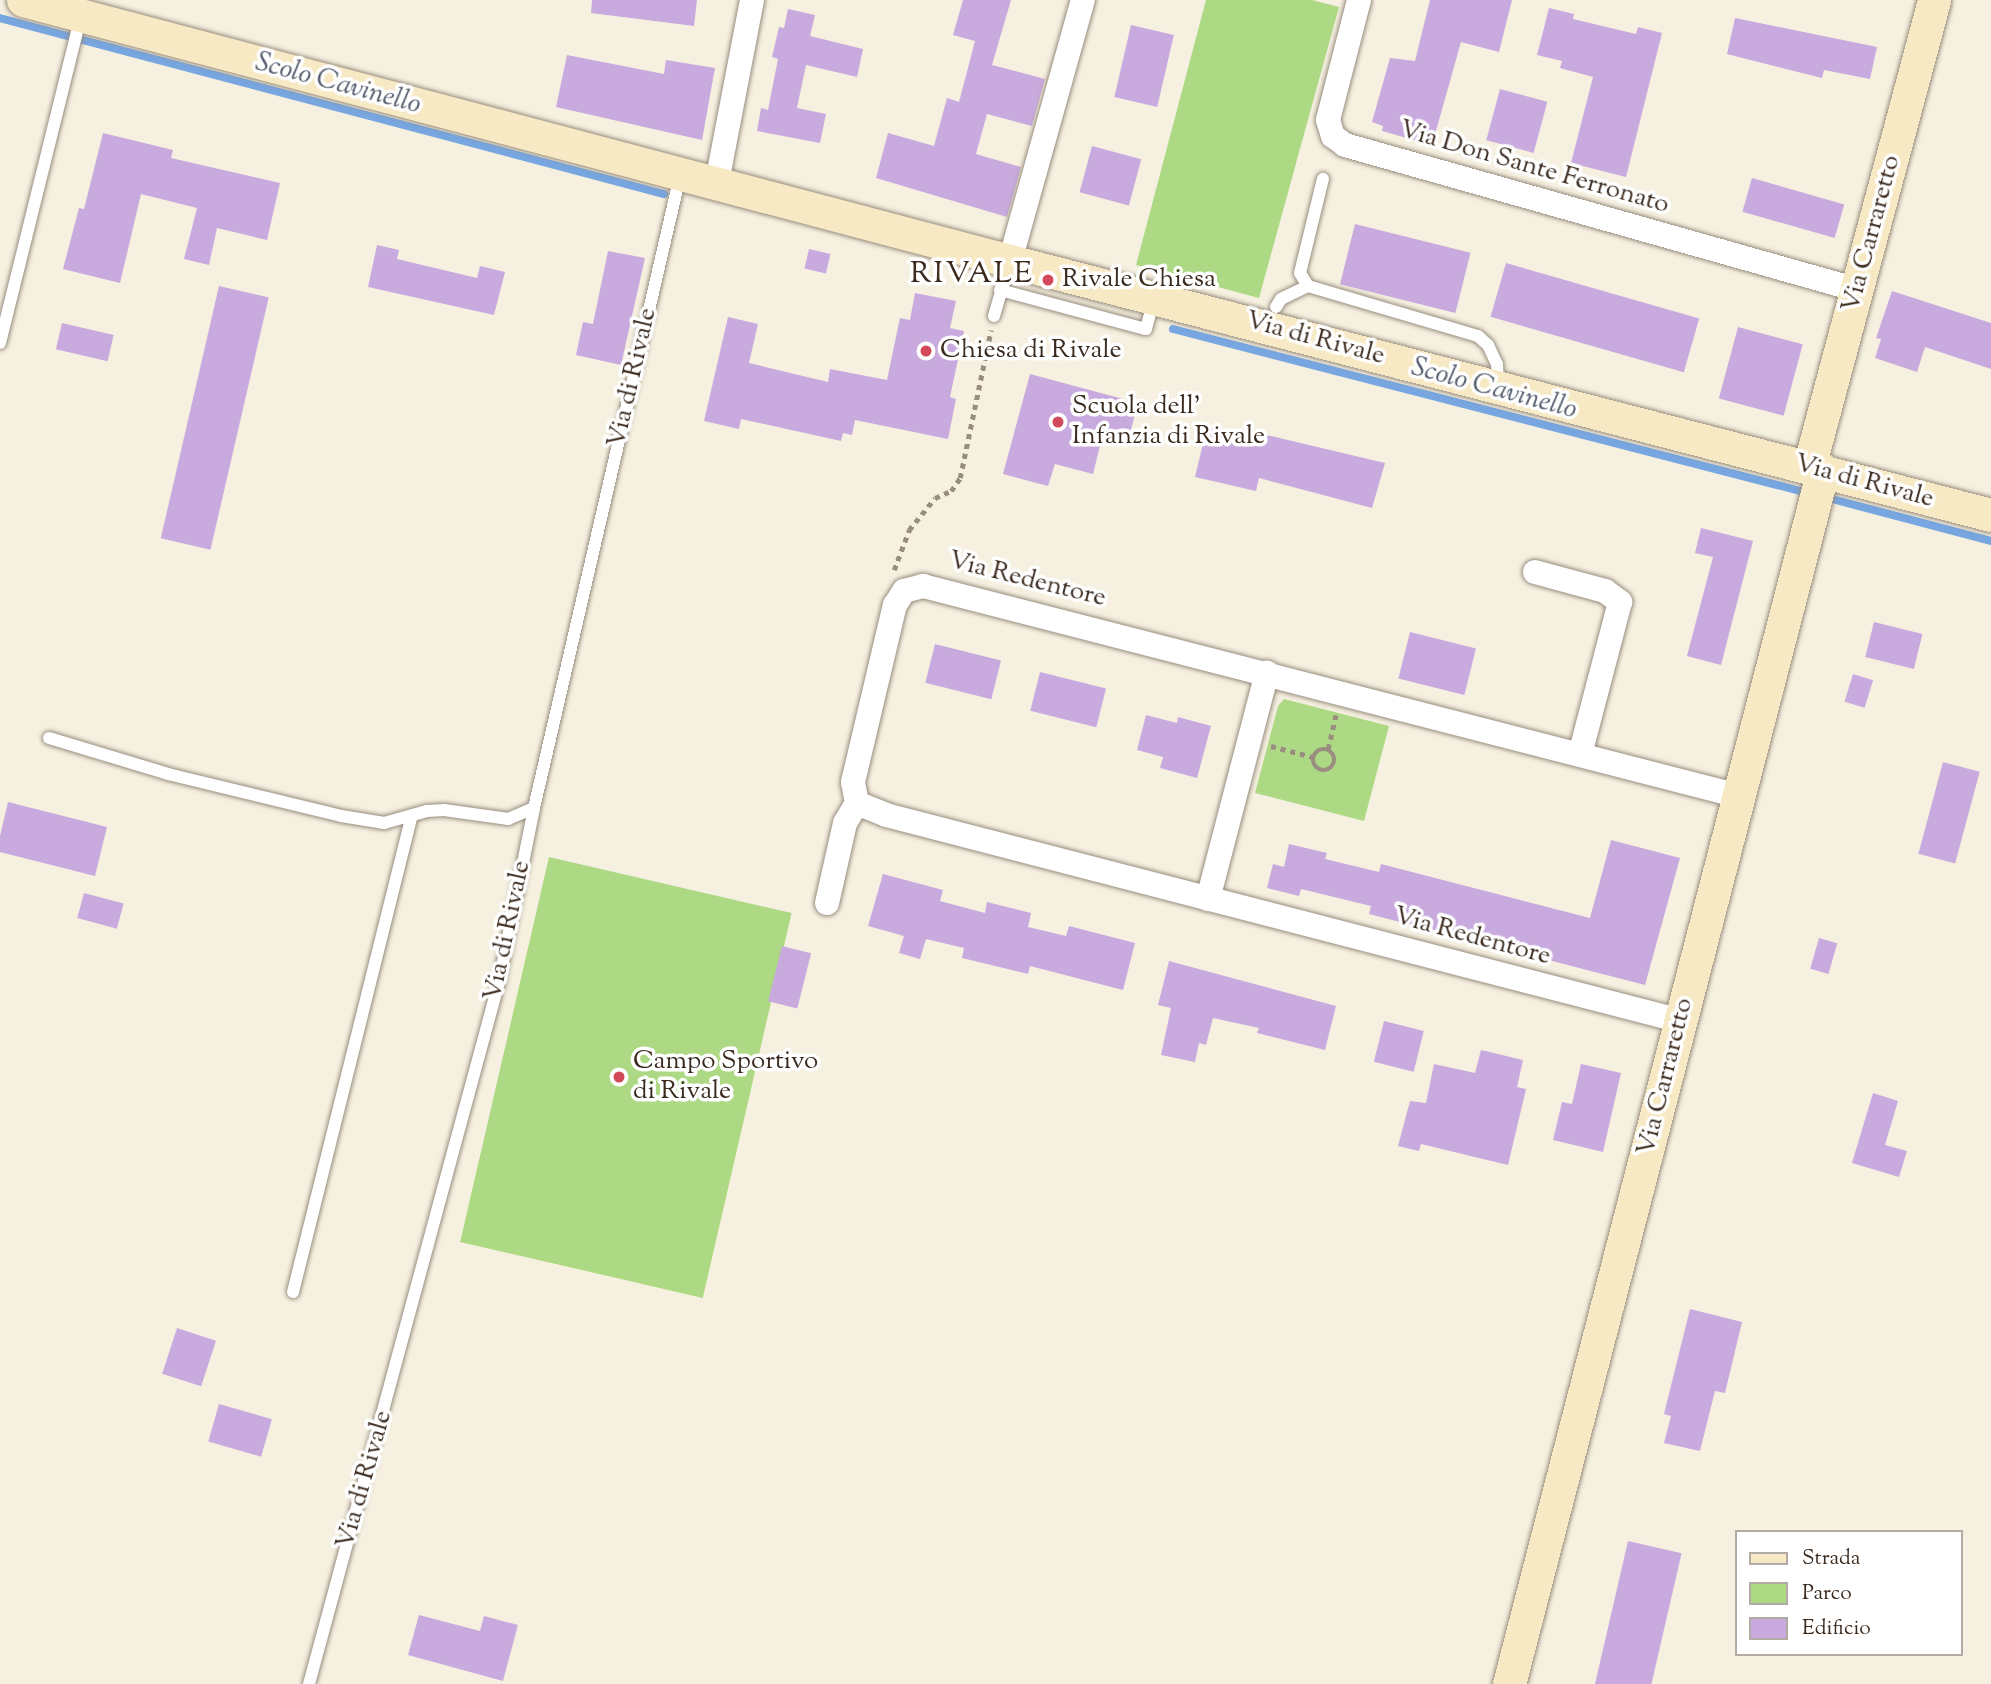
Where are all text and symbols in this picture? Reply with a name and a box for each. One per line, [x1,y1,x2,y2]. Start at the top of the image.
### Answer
water label: Scolo Cavinello [252,46,424,122]
street label: Via Don Sante Ferronato [1395,115,1673,221]
street label: Via Carraretto [1836,152,1908,316]
district label: RIVALE [911,257,1033,293]
place label: Rivale Chiesa [1062,264,1216,296]
marker: Rivale Chiesa [1040,272,1056,288]
street label: Via di Rivale [602,305,664,451]
street label: Via di Rivale [1242,305,1388,373]
place label: Chiesa di Rivale [940,335,1122,367]
marker: Chiesa di Rivale [918,343,934,359]
water label: Scolo Cavinello [1408,351,1580,427]
place label: Scuola dell' Infanzia di Rivale [1072,391,1265,452]
marker: Scuola dell' Infanzia di Rivale [1050,414,1066,430]
street label: Via di Rivale [1791,448,1937,516]
street label: Via Redentore [945,545,1109,615]
street label: Via di Rivale [478,858,538,1004]
street label: Via Redentore [1390,901,1554,973]
street label: Via Carraretto [1631,995,1701,1159]
place label: Campo Sportivo di Rivale [633,1046,818,1108]
marker: Campo Sportivo di Rivale [611,1069,627,1085]
street label: Via di Rivale [330,1407,400,1553]
legend [1736,1530,1963,1656]
text: Strada [1802,1544,1861,1574]
text: Parco [1802,1579,1852,1609]
text: Edificio [1802,1614,1871,1644]

